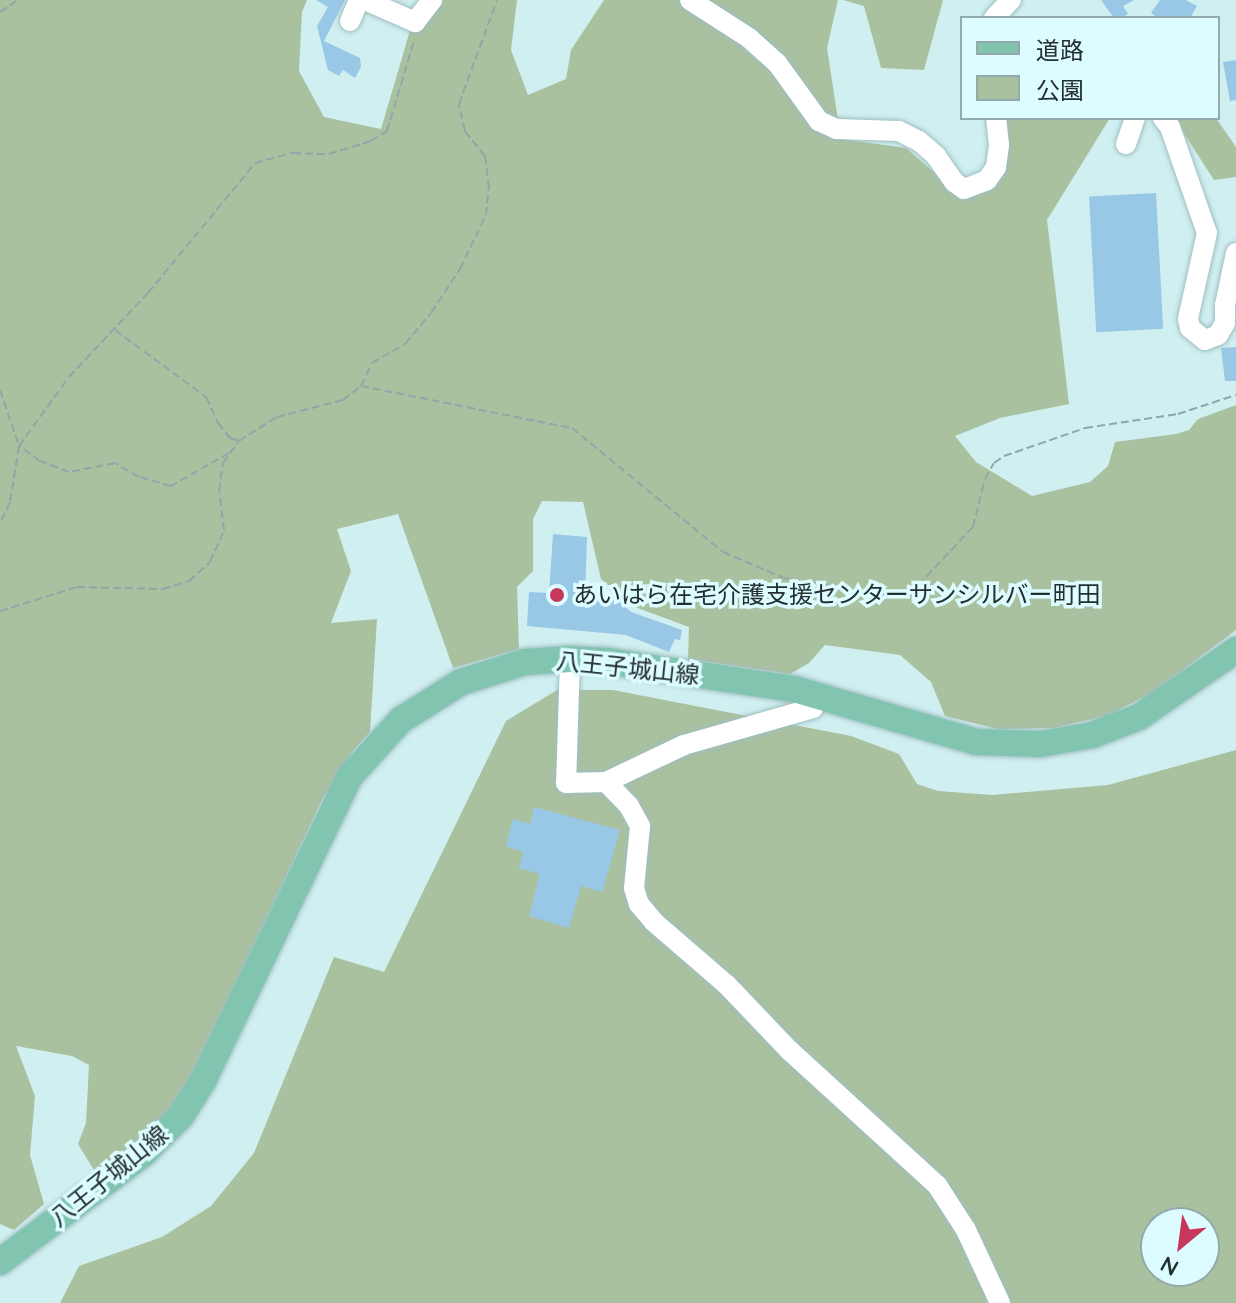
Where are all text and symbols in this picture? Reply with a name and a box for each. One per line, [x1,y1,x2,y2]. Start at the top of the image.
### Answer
legend [960,16,1220,120]
text: 道路 [1036,35,1084,65]
text: 公園 [1036,75,1084,105]
place label: あいはら在宅介護支援センターサンシルバー町田 [573,581,1101,609]
marker: あいはら在宅介護支援センターサンシルバー町田 [548,586,566,604]
street label: 八王子城山線 [555,646,701,690]
street label: 八王子城山線 [44,1119,174,1233]
north arrow [1140,1207,1220,1287]
text: N [1155,1250,1183,1282]

